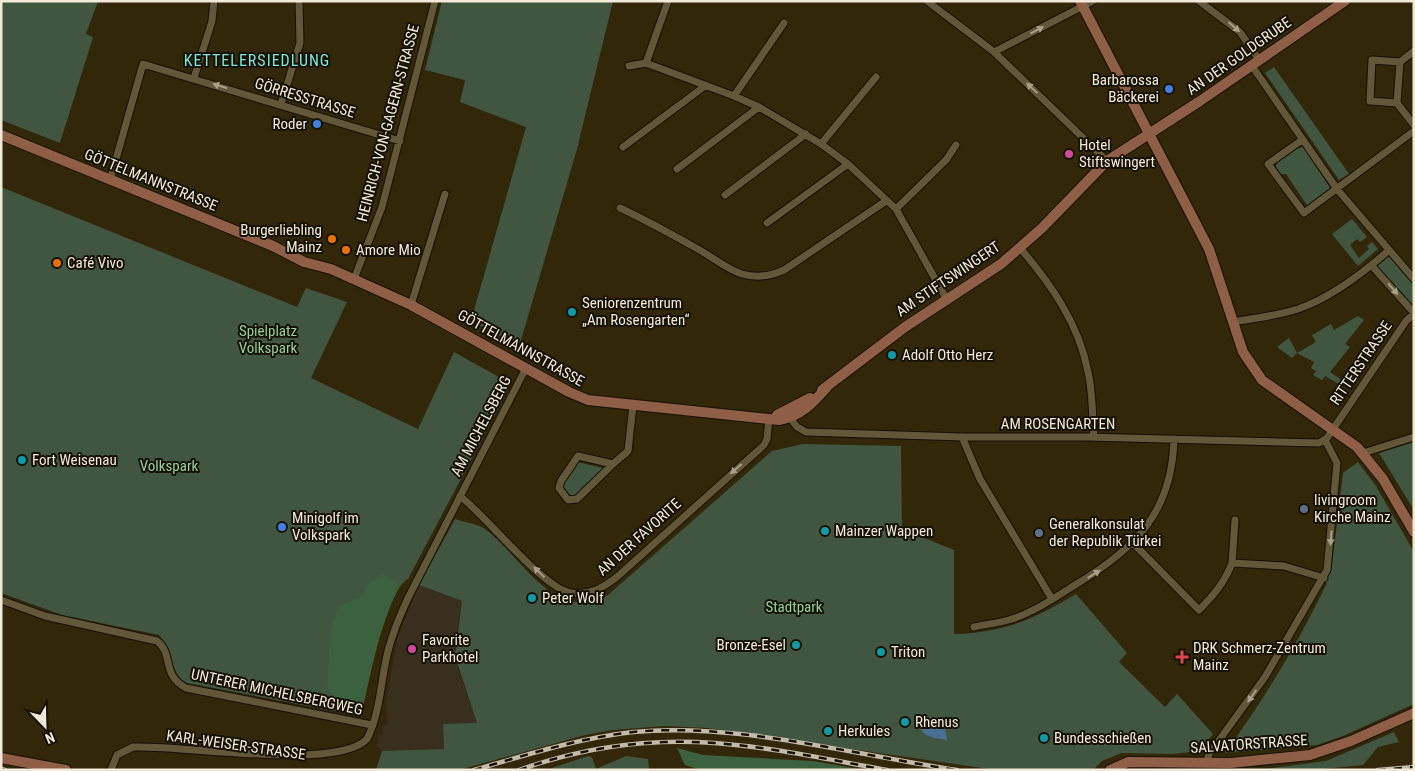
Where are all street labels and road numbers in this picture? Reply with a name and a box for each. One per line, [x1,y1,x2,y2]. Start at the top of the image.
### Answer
street label: AN DER GOLDGRUBE [1183,13,1295,99]
street label: HEINRICH-VON-GAGERN-STRASSE [353,22,423,224]
street label: GÖRRESSTRASSE [253,74,357,122]
street label: GÖTTELMANNSTRASSE [82,145,220,215]
street label: AM STIFTSWINGERT [893,237,1004,320]
street label: GÖTTELMANNSTRASSE [455,306,587,390]
street label: RITTERSTRASSE [1326,317,1396,409]
street label: AM MICHELSBERG [447,373,515,479]
street label: AM ROSENGARTEN [1001,415,1115,433]
street label: AN DER FAVORITE [593,495,685,579]
street label: UNTERER MICHELSBERGWEG [190,665,364,719]
street label: KARL-WEISER-STRASSE [165,726,307,764]
street label: SALVATORSTRASSE [1190,731,1308,757]

